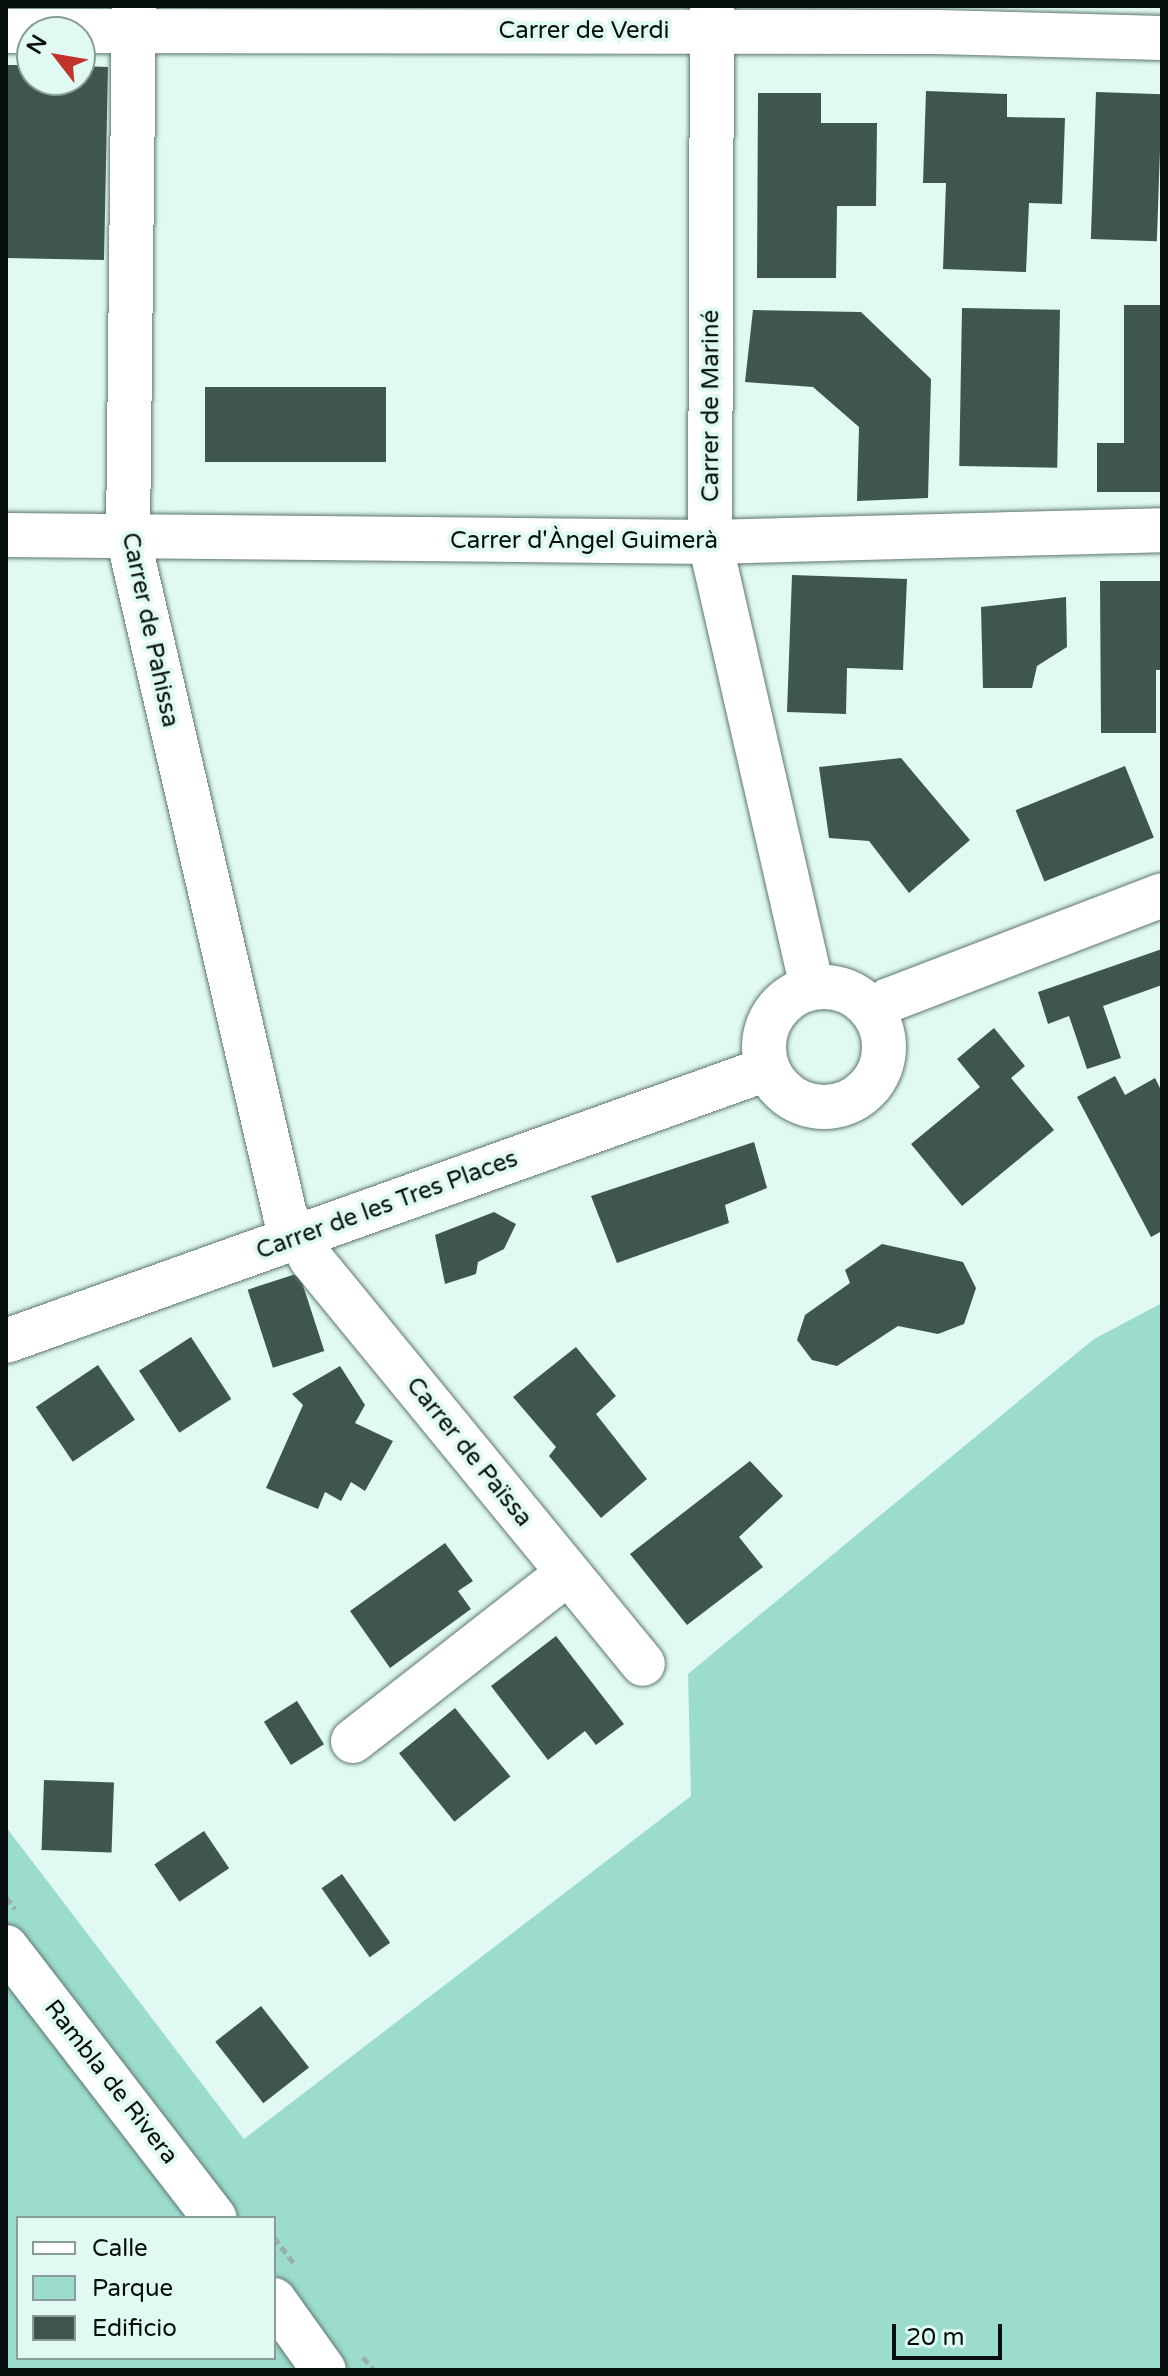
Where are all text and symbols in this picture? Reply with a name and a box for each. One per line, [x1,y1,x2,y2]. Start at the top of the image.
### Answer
north arrow [16,16,96,96]
street label: Carrer de Verdi [498,17,670,45]
text: N [21,30,53,59]
street label: Carrer de Mariné [697,310,725,502]
street label: Carrer d'Àngel Guimerà [450,527,718,555]
street label: Carrer de Pahissa [115,530,185,730]
street label: Carrer de les Tres Places [252,1144,522,1266]
street label: Carrer de Païssa [400,1372,538,1532]
street label: Rambla de Rivera [38,1994,184,2170]
legend [16,2216,276,2360]
text: Calle [92,2234,148,2263]
text: Parque [92,2274,173,2303]
scale bar [896,2308,1006,2358]
text: Edificio [92,2314,177,2343]
text: 20 m [906,2323,964,2352]

